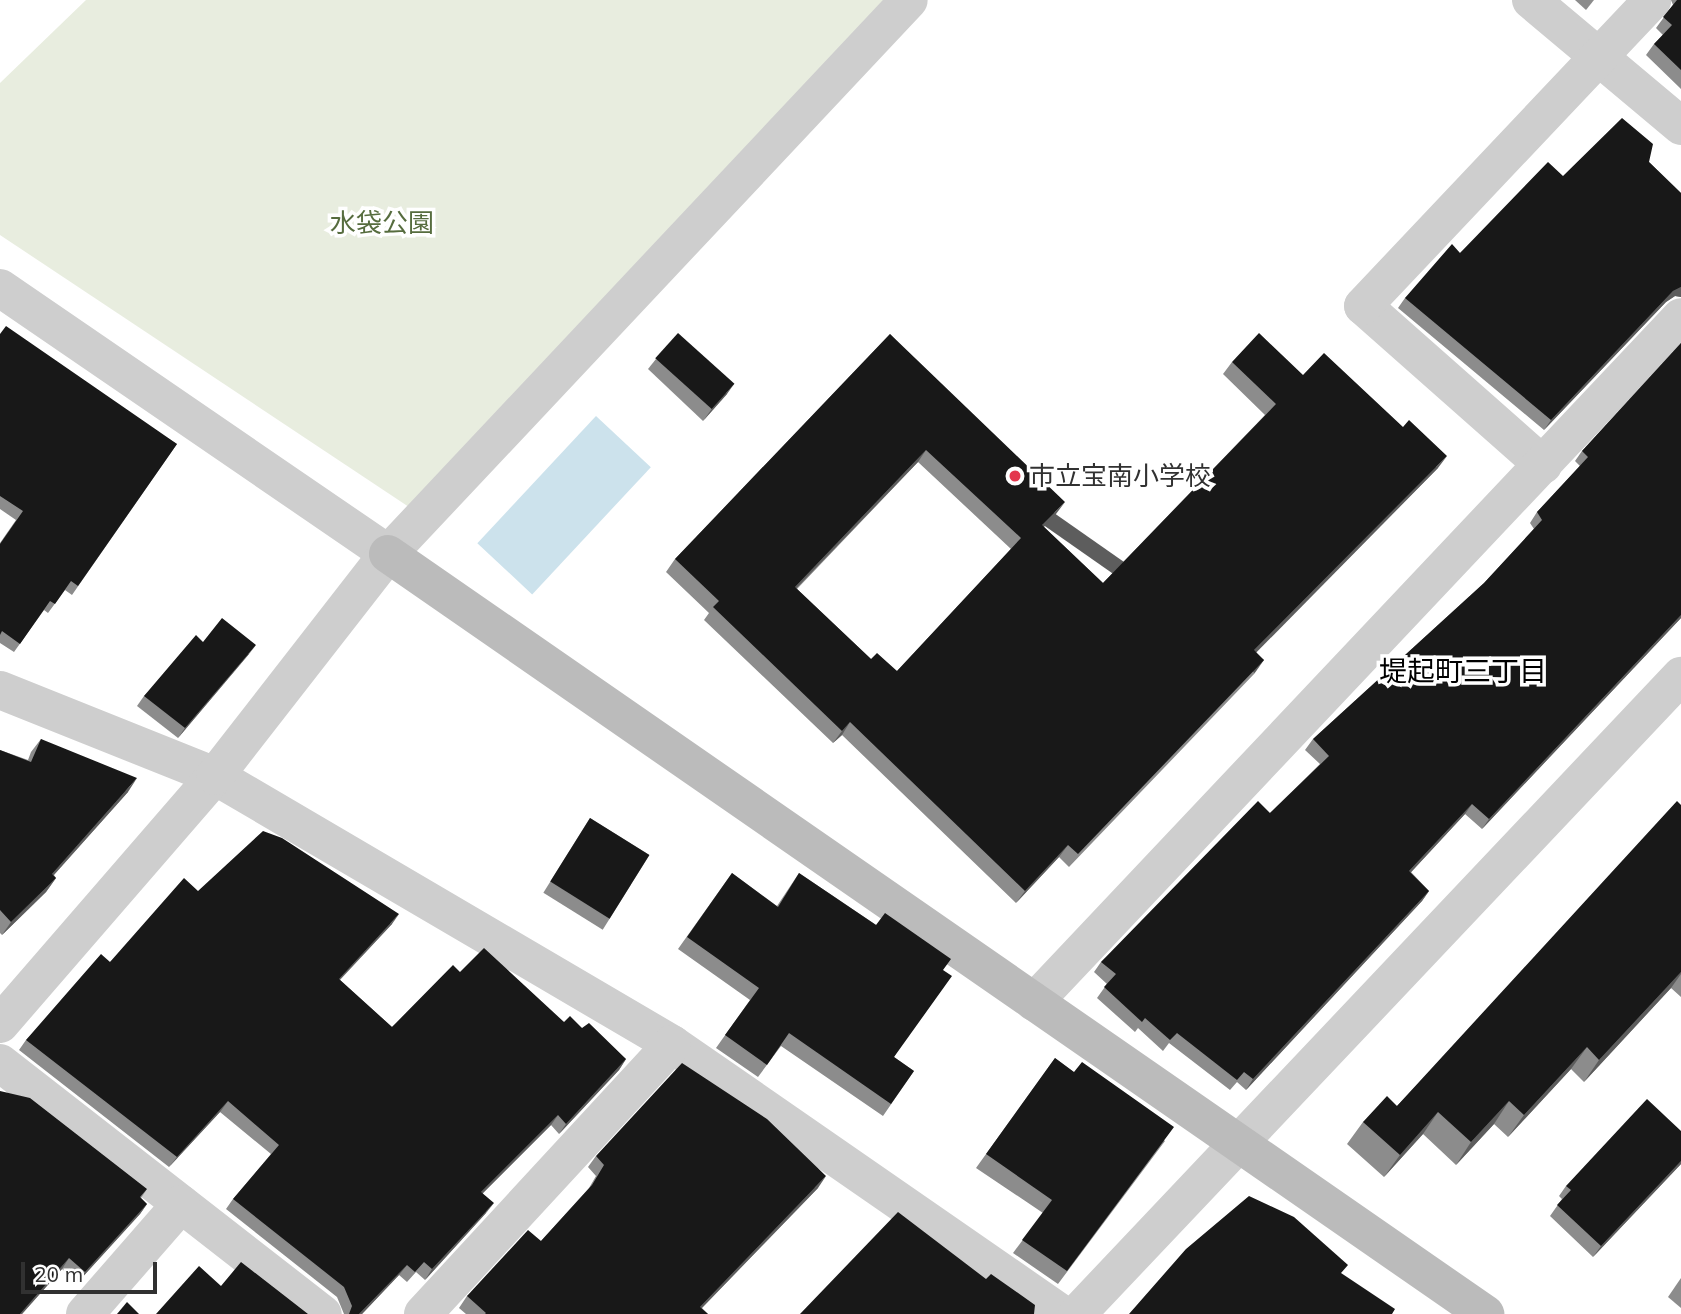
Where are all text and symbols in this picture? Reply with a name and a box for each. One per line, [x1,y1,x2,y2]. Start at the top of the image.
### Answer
park label: 水袋公園 [330,207,434,239]
place label: 市立宝南小学校 [1029,460,1211,492]
marker: 市立宝南小学校 [1007,468,1023,484]
district label: 堤起町三丁目 [1379,654,1547,688]
scale bar [24,1248,161,1292]
text: 20 m [34,1261,83,1287]

